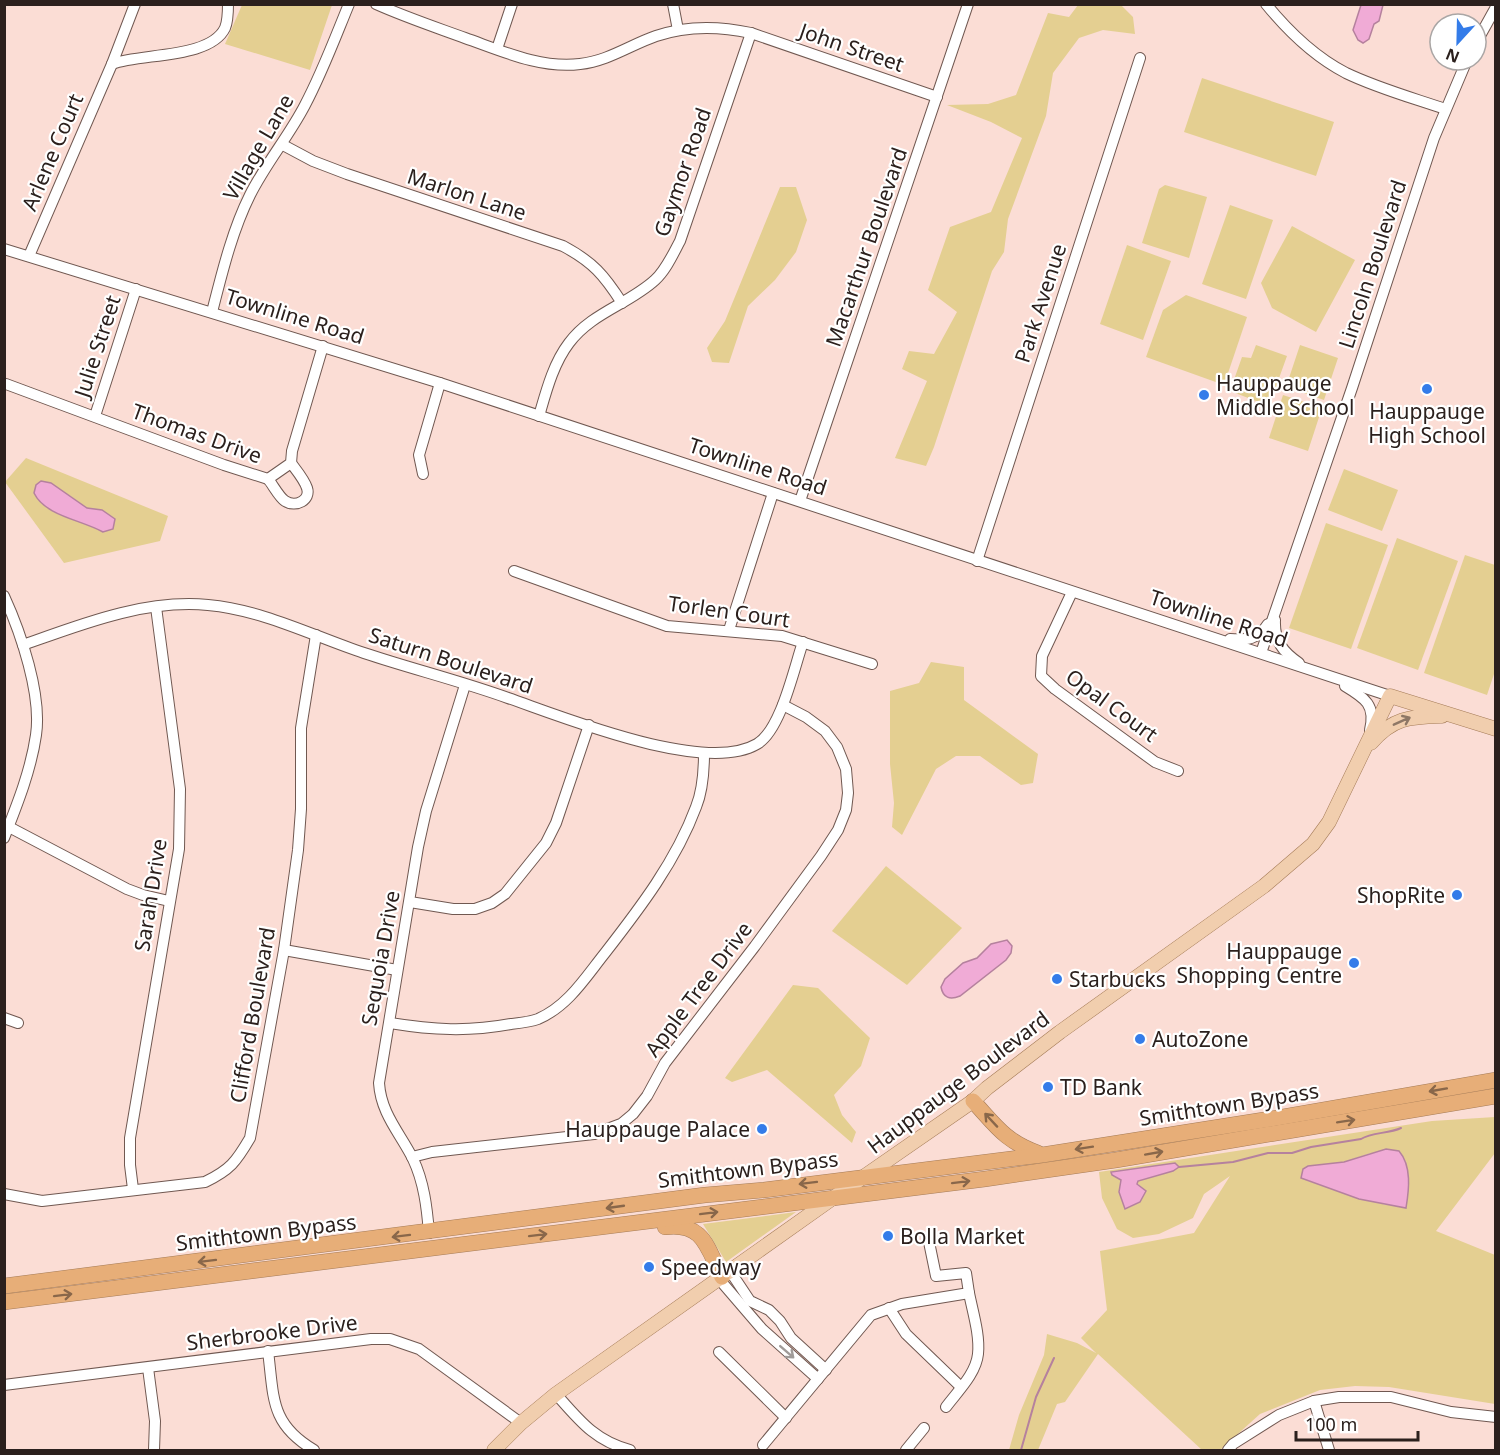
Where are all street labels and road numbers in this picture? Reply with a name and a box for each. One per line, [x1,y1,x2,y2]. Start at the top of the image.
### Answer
street label: John Street [794,15,908,78]
street label: Arlene Court [15,89,89,215]
street label: Village Lane [216,89,300,205]
street label: Gaymor Road [647,104,717,240]
street label: Macarthur Boulevard [819,144,913,350]
street label: Marlon Lane [404,162,530,226]
street label: Lincoln Boulevard [1332,176,1412,352]
street label: Park Avenue [1008,240,1072,366]
street label: Townline Road [222,282,368,350]
street label: Julie Street [67,291,127,402]
street label: Thomas Drive [128,397,266,469]
street label: Townline Road [685,431,831,501]
street label: Townline Road [1146,583,1292,653]
street label: Torlen Court [666,589,792,633]
street label: Saturn Boulevard [365,620,537,700]
street label: Opal Court [1060,662,1164,748]
street label: Sarah Drive [127,837,173,953]
street label: Sequoia Drive [354,888,406,1028]
street label: Apple Tree Drive [638,916,758,1062]
street label: Clifford Boulevard [223,925,281,1105]
street label: Hauppauge Boulevard [861,1004,1055,1160]
street label: Smithtown Bypass [1137,1076,1321,1132]
street label: Smithtown Bypass [656,1144,840,1194]
street label: Smithtown Bypass [174,1207,358,1257]
street label: Sherbrooke Drive [185,1308,359,1356]

